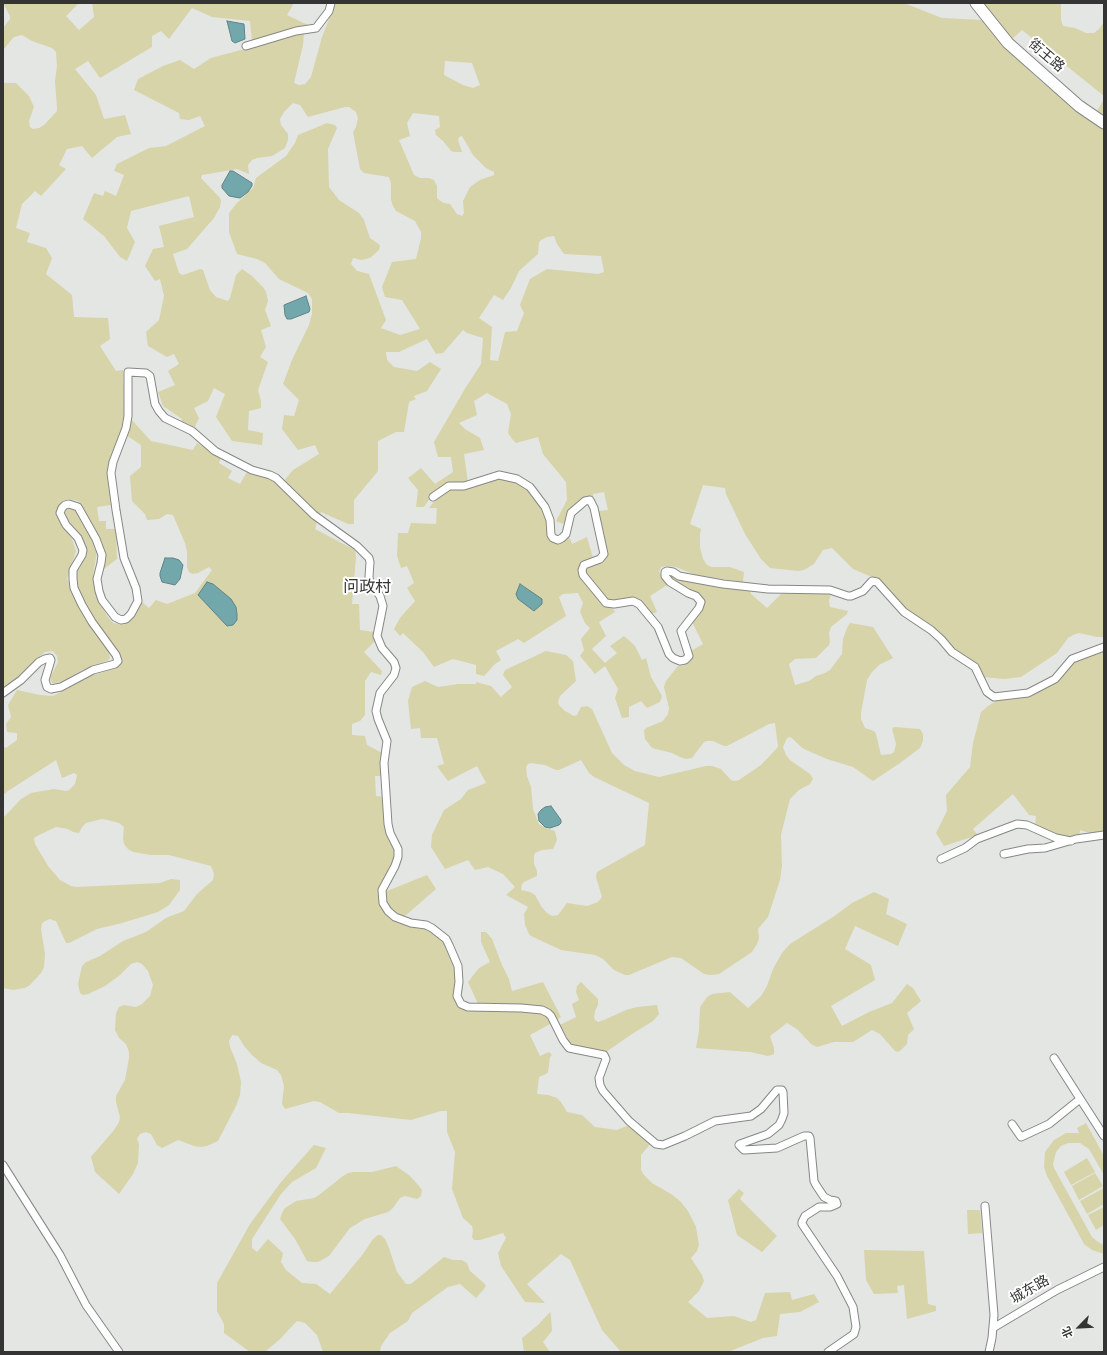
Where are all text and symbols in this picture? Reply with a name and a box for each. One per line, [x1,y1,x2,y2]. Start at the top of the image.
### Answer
street label: 街王路 [1025,36,1067,76]
district label: 问政村 [343,578,391,598]
street label: 城东路 [1008,1272,1052,1308]
north arrow [1059,1307,1099,1347]
text: 北 [1059,1324,1076,1340]

